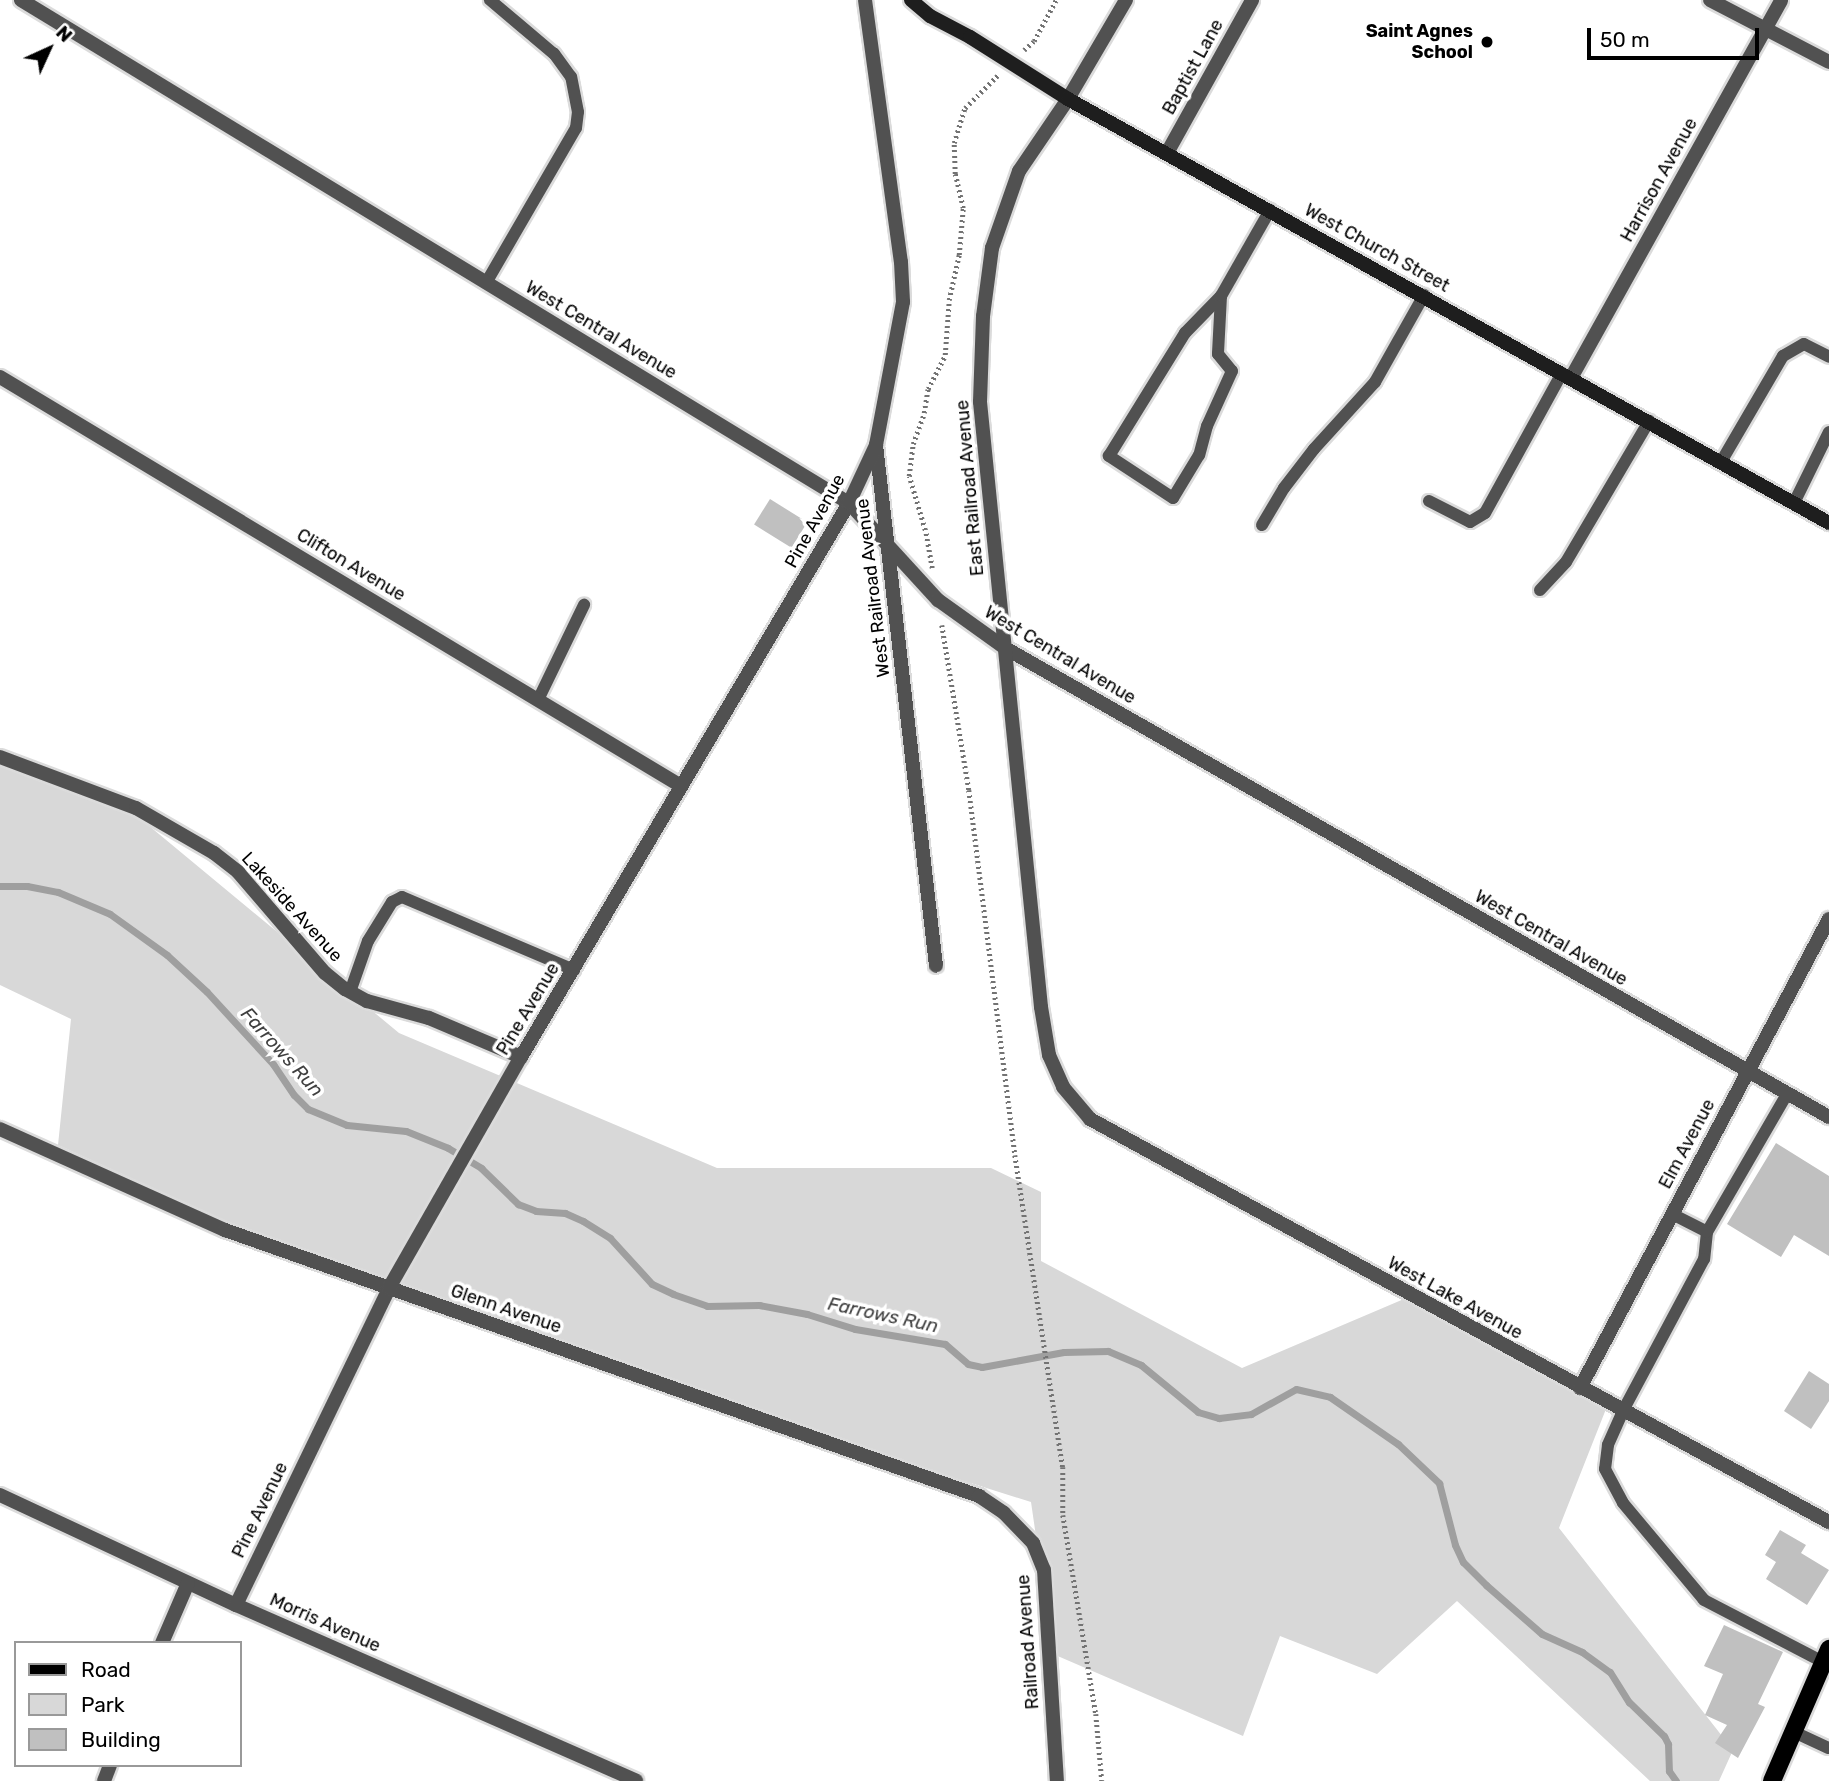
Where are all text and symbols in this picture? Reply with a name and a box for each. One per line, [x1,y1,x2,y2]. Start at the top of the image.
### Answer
north arrow [14,14,84,84]
scale bar [1591,14,1762,58]
street label: Baptist Lane [1158,16,1228,118]
text: N [51,21,77,47]
place label: Saint Agnes School [1365,21,1473,64]
text: 50 m [1600,27,1650,52]
marker: Saint Agnes School [1479,34,1495,50]
street label: Harrison Avenue [1616,114,1702,246]
street label: West Church Street [1301,199,1453,297]
street label: West Central Avenue [521,276,681,384]
street label: East Railroad Avenue [952,399,988,577]
street label: Pine Avenue [780,470,850,572]
street label: West Railroad Avenue [851,497,895,679]
street label: Clifton Avenue [293,524,409,606]
street label: West Central Avenue [980,601,1140,709]
street label: Lakeside Avenue [237,847,347,967]
street label: West Central Avenue [1471,885,1631,991]
street label: Pine Avenue [492,959,564,1059]
water label: Farrows Run [236,1003,328,1101]
street label: Elm Avenue [1654,1095,1720,1193]
street label: West Lake Avenue [1384,1252,1526,1344]
street label: Glenn Avenue [448,1280,564,1338]
water label: Farrows Run [826,1292,940,1338]
street label: Pine Avenue [227,1458,293,1562]
street label: Railroad Avenue [1012,1574,1044,1710]
street label: Morris Avenue [266,1589,384,1657]
legend [14,1641,242,1767]
text: Road [81,1657,131,1682]
text: Park [81,1692,125,1717]
text: Building [81,1727,161,1752]

